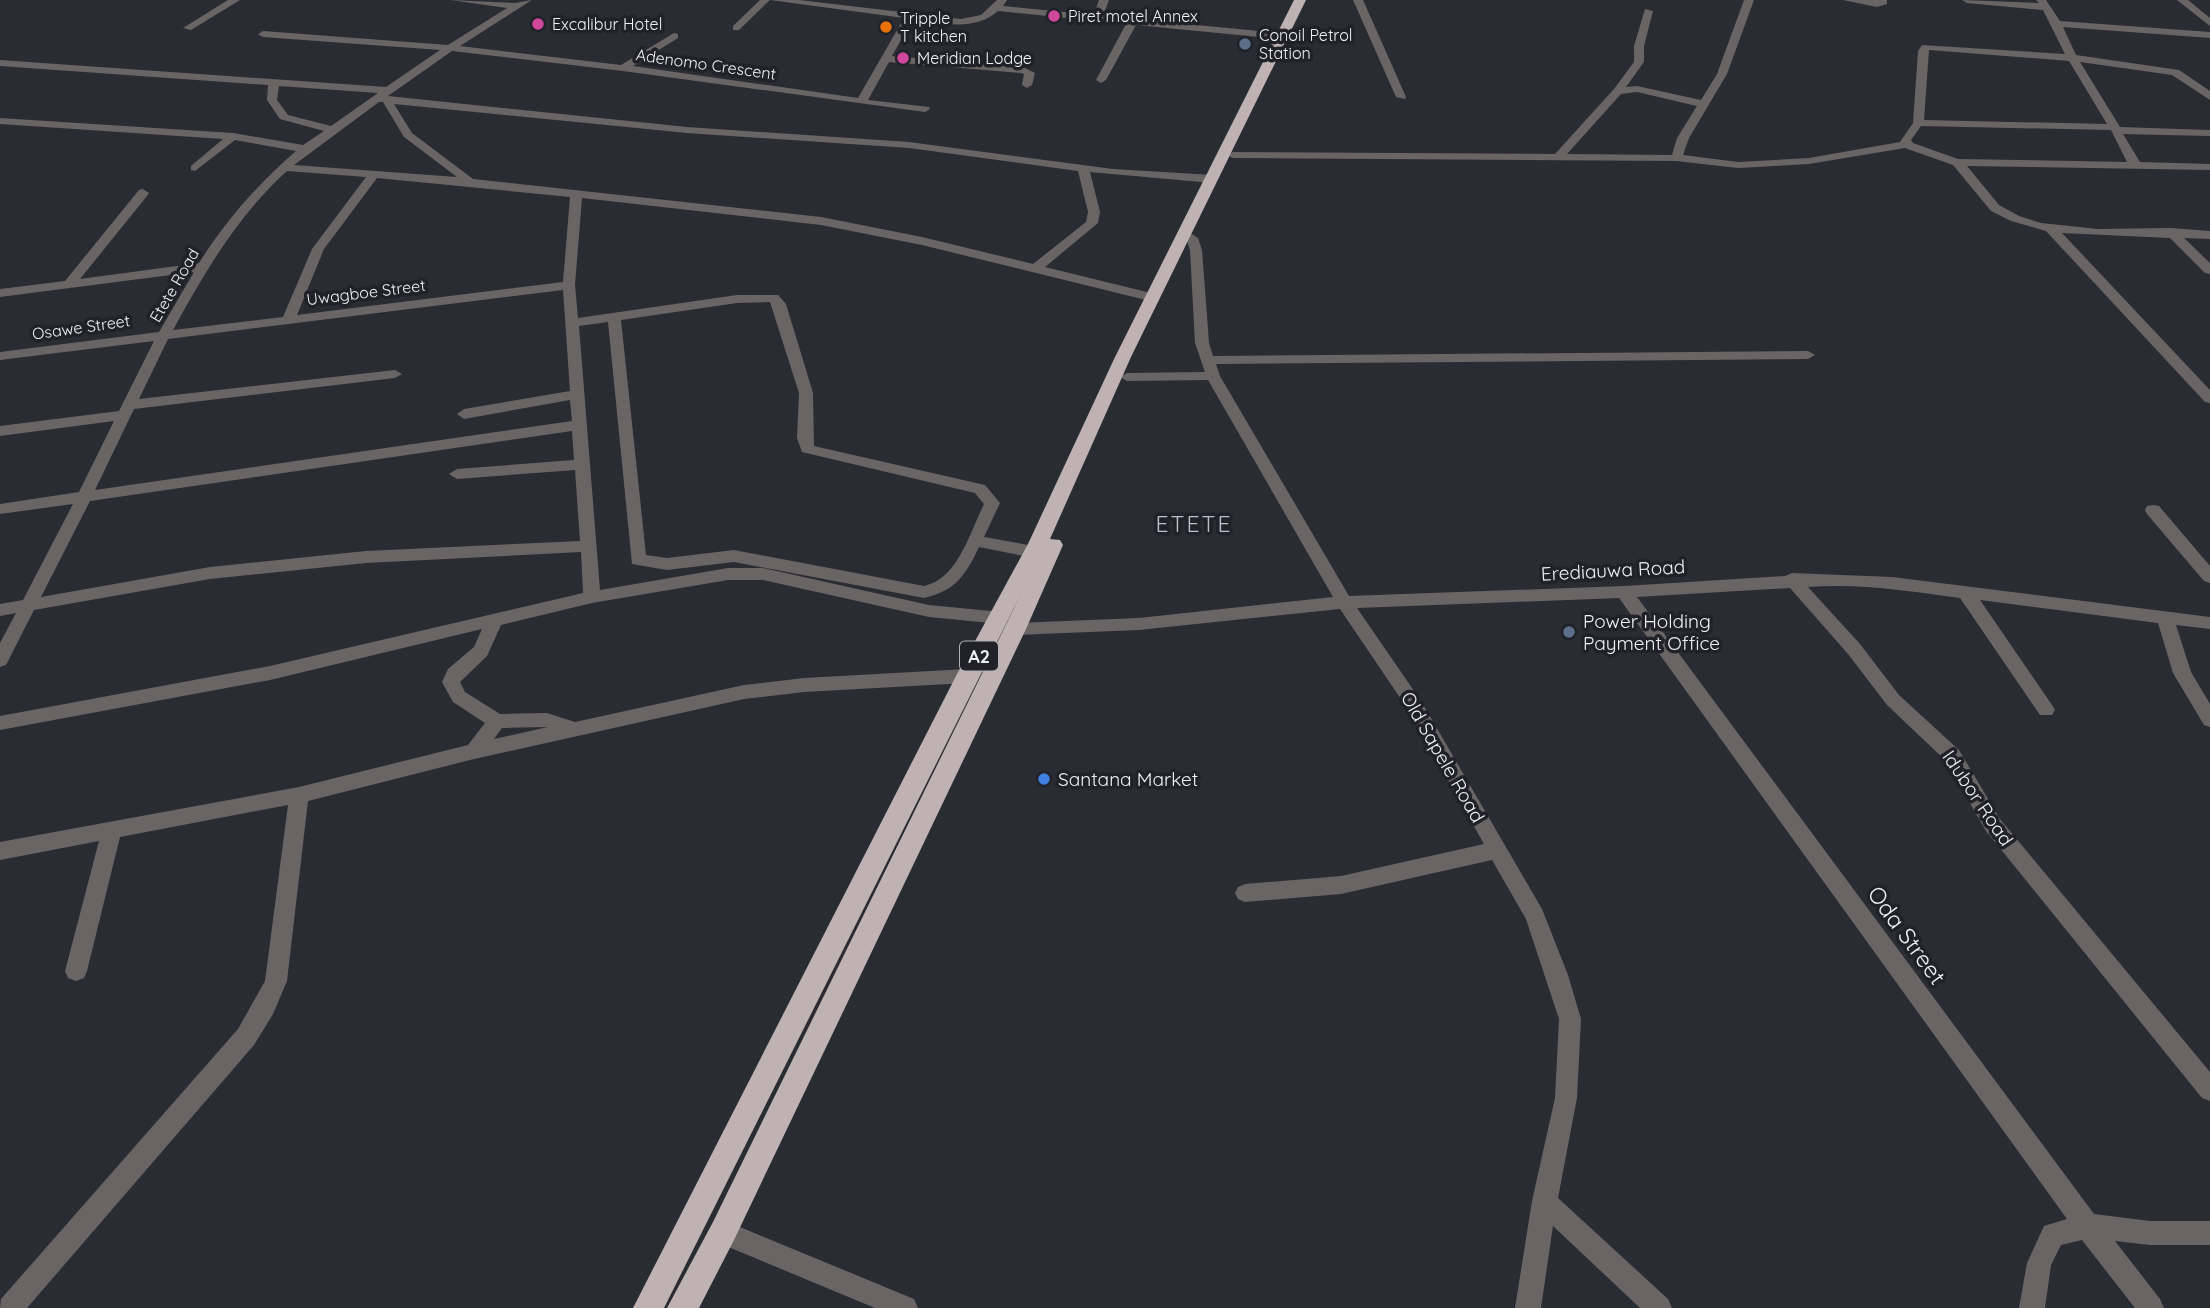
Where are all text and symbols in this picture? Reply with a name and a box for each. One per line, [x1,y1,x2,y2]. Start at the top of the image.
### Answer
place label: Piret motel Annex [1068,6,1198,26]
place label: Tripple T kitchen [900,8,967,46]
marker: Piret motel Annex [1046,8,1062,24]
place label: Excalibur Hotel [552,14,662,34]
marker: Excalibur Hotel [530,16,546,32]
marker: Tripple T kitchen [878,19,894,35]
place label: Conoil Petrol Station [1259,25,1353,63]
marker: Conoil Petrol Station [1237,36,1253,52]
street label: Adenomo Crescent [635,44,777,84]
place label: Meridian Lodge [917,48,1032,68]
marker: Meridian Lodge [895,50,911,66]
street label: Etete Road [145,245,203,325]
street label: Uwagboe Street [305,275,427,309]
street label: Osawe Street [31,310,131,344]
district label: ETETE [1156,509,1232,538]
street label: Erediauwa Road [1540,554,1686,586]
place label: Power Holding Payment Office [1583,609,1720,655]
marker: Power Holding Payment Office [1561,624,1577,640]
road number: A2 [960,642,998,670]
street label: Old Sapele Road [1396,687,1490,827]
street label: Idubor Road [1937,746,2019,850]
place label: Santana Market [1058,767,1198,791]
marker: Santana Market [1036,771,1052,787]
street label: Oda Street [1862,880,1953,990]

